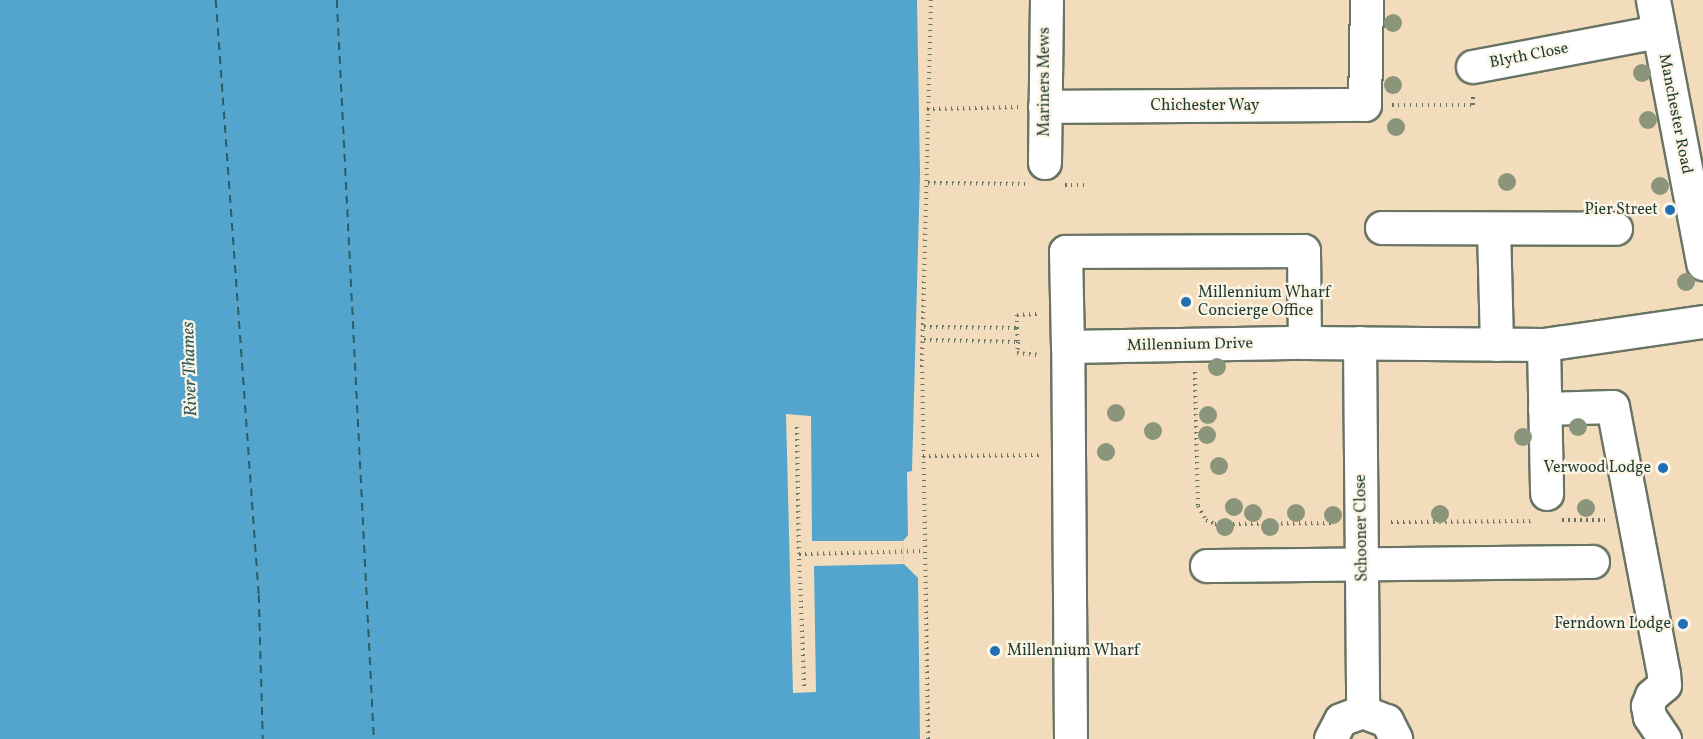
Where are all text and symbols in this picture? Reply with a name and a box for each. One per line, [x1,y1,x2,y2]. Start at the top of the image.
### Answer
street label: Mariners Mews [1035,27,1055,137]
street label: Blyth Close [1488,39,1570,73]
street label: Manchester Road [1654,52,1696,176]
street label: Chichester Way [1150,96,1260,116]
place label: Pier Street [1584,200,1658,220]
marker: Pier Street [1663,203,1677,217]
place label: Millennium Wharf Concierge Office [1198,283,1331,321]
marker: Millennium Wharf Concierge Office [1179,295,1193,309]
water label: River Thames [179,321,203,417]
street label: Millennium Drive [1127,334,1253,356]
place label: Verwood Lodge [1544,458,1651,478]
marker: Verwood Lodge [1656,461,1670,475]
street label: Schooner Close [1351,474,1373,582]
place label: Ferndown Lodge [1554,614,1671,634]
marker: Ferndown Lodge [1676,617,1690,631]
place label: Millennium Wharf [1007,641,1140,661]
marker: Millennium Wharf [988,644,1002,658]

